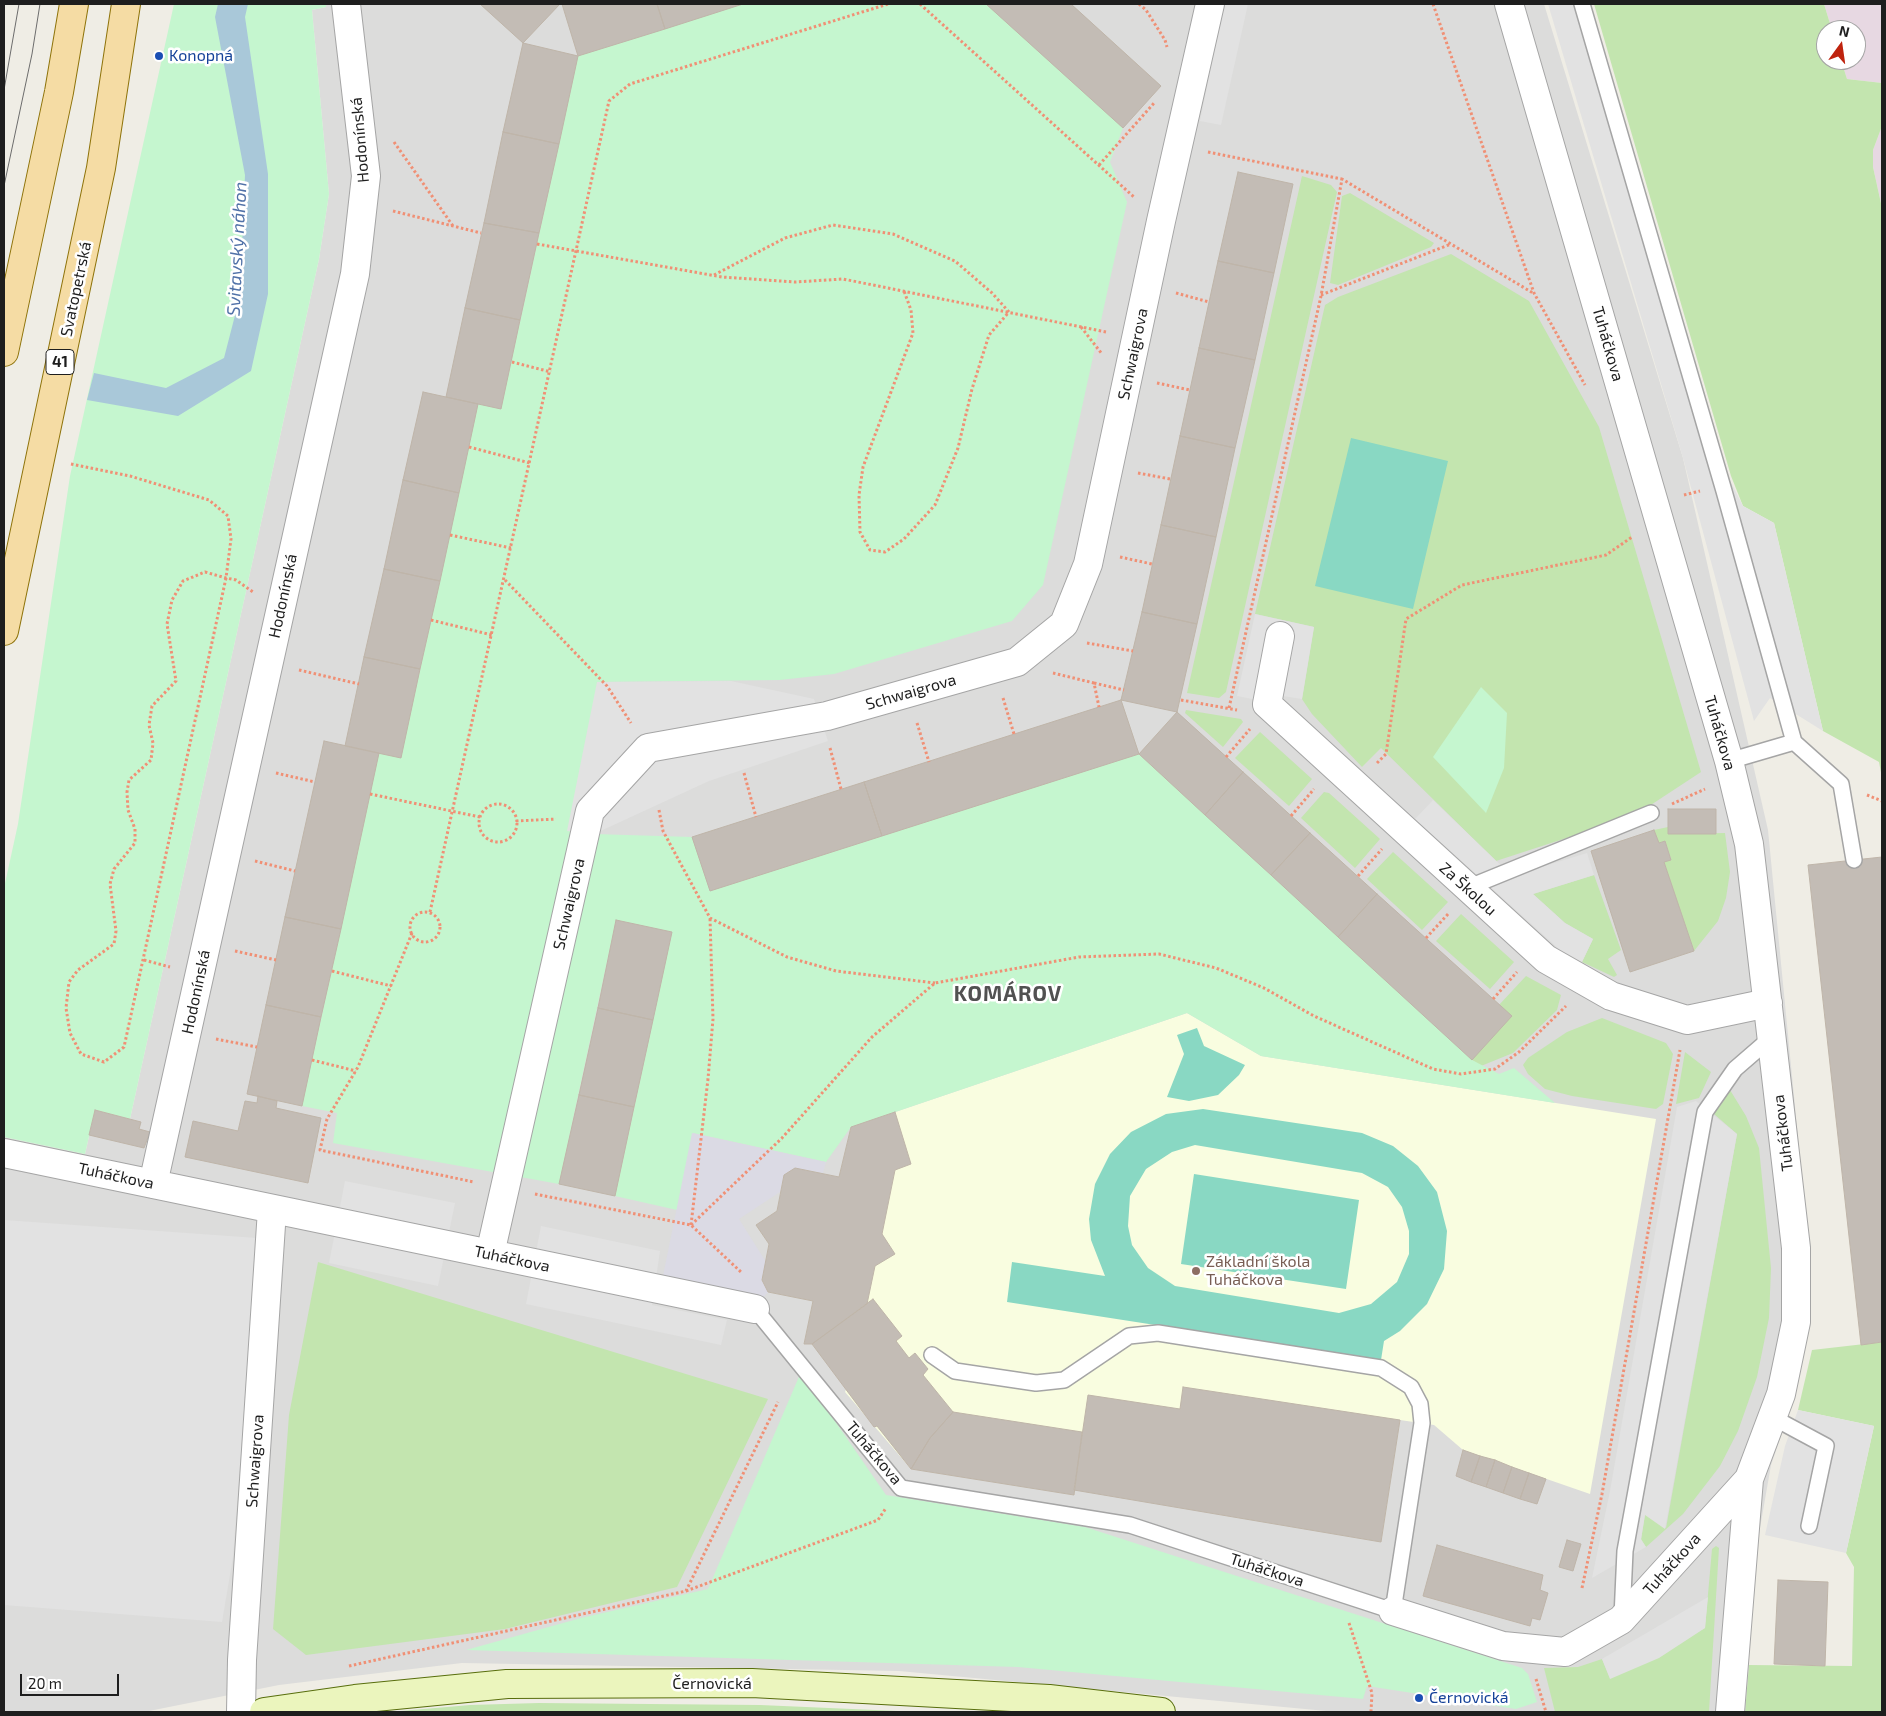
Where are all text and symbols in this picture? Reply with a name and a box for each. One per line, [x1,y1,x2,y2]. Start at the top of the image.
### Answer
north arrow [1816,20,1866,70]
text: N [1838,21,1851,40]
place label: Konopná [169,46,233,66]
marker: Konopná [153,50,165,62]
street label: Hodonínská [347,96,373,184]
water label: Svitavský náhon [223,181,251,317]
street label: Svatopetrská [57,240,95,338]
street label: Tuháčkova [1588,304,1628,384]
street label: Schwaigrova [1114,306,1152,402]
road number: 41 [46,350,74,374]
street label: Hodonínská [265,552,301,640]
street label: Schwaigrova [864,670,958,714]
street label: Tuháčkova [1700,693,1740,773]
street label: Schwaigrova [549,856,589,952]
street label: Za Školou [1435,858,1501,920]
street label: Hodonínská [178,948,214,1036]
district label: KOMÁROV [953,981,1063,1007]
street label: Tuháčkova [1769,1094,1797,1172]
street label: Tuháčkova [76,1159,156,1193]
street label: Tuháčkova [472,1242,552,1276]
place label: Základní škola Tuháčkova [1206,1252,1310,1290]
marker: Základní škola Tuháčkova [1190,1265,1202,1277]
street label: Schwaigrova [242,1414,268,1508]
street label: Tuháčkova [842,1417,906,1489]
street label: Tuháčkova [1639,1529,1705,1599]
street label: Tuháčkova [1227,1549,1307,1591]
scale bar [22,1664,121,1696]
text: 20 m [28,1674,62,1692]
street label: Černovická [672,1674,752,1694]
place label: Černovická [1429,1688,1509,1708]
marker: Černovická [1413,1692,1425,1704]

